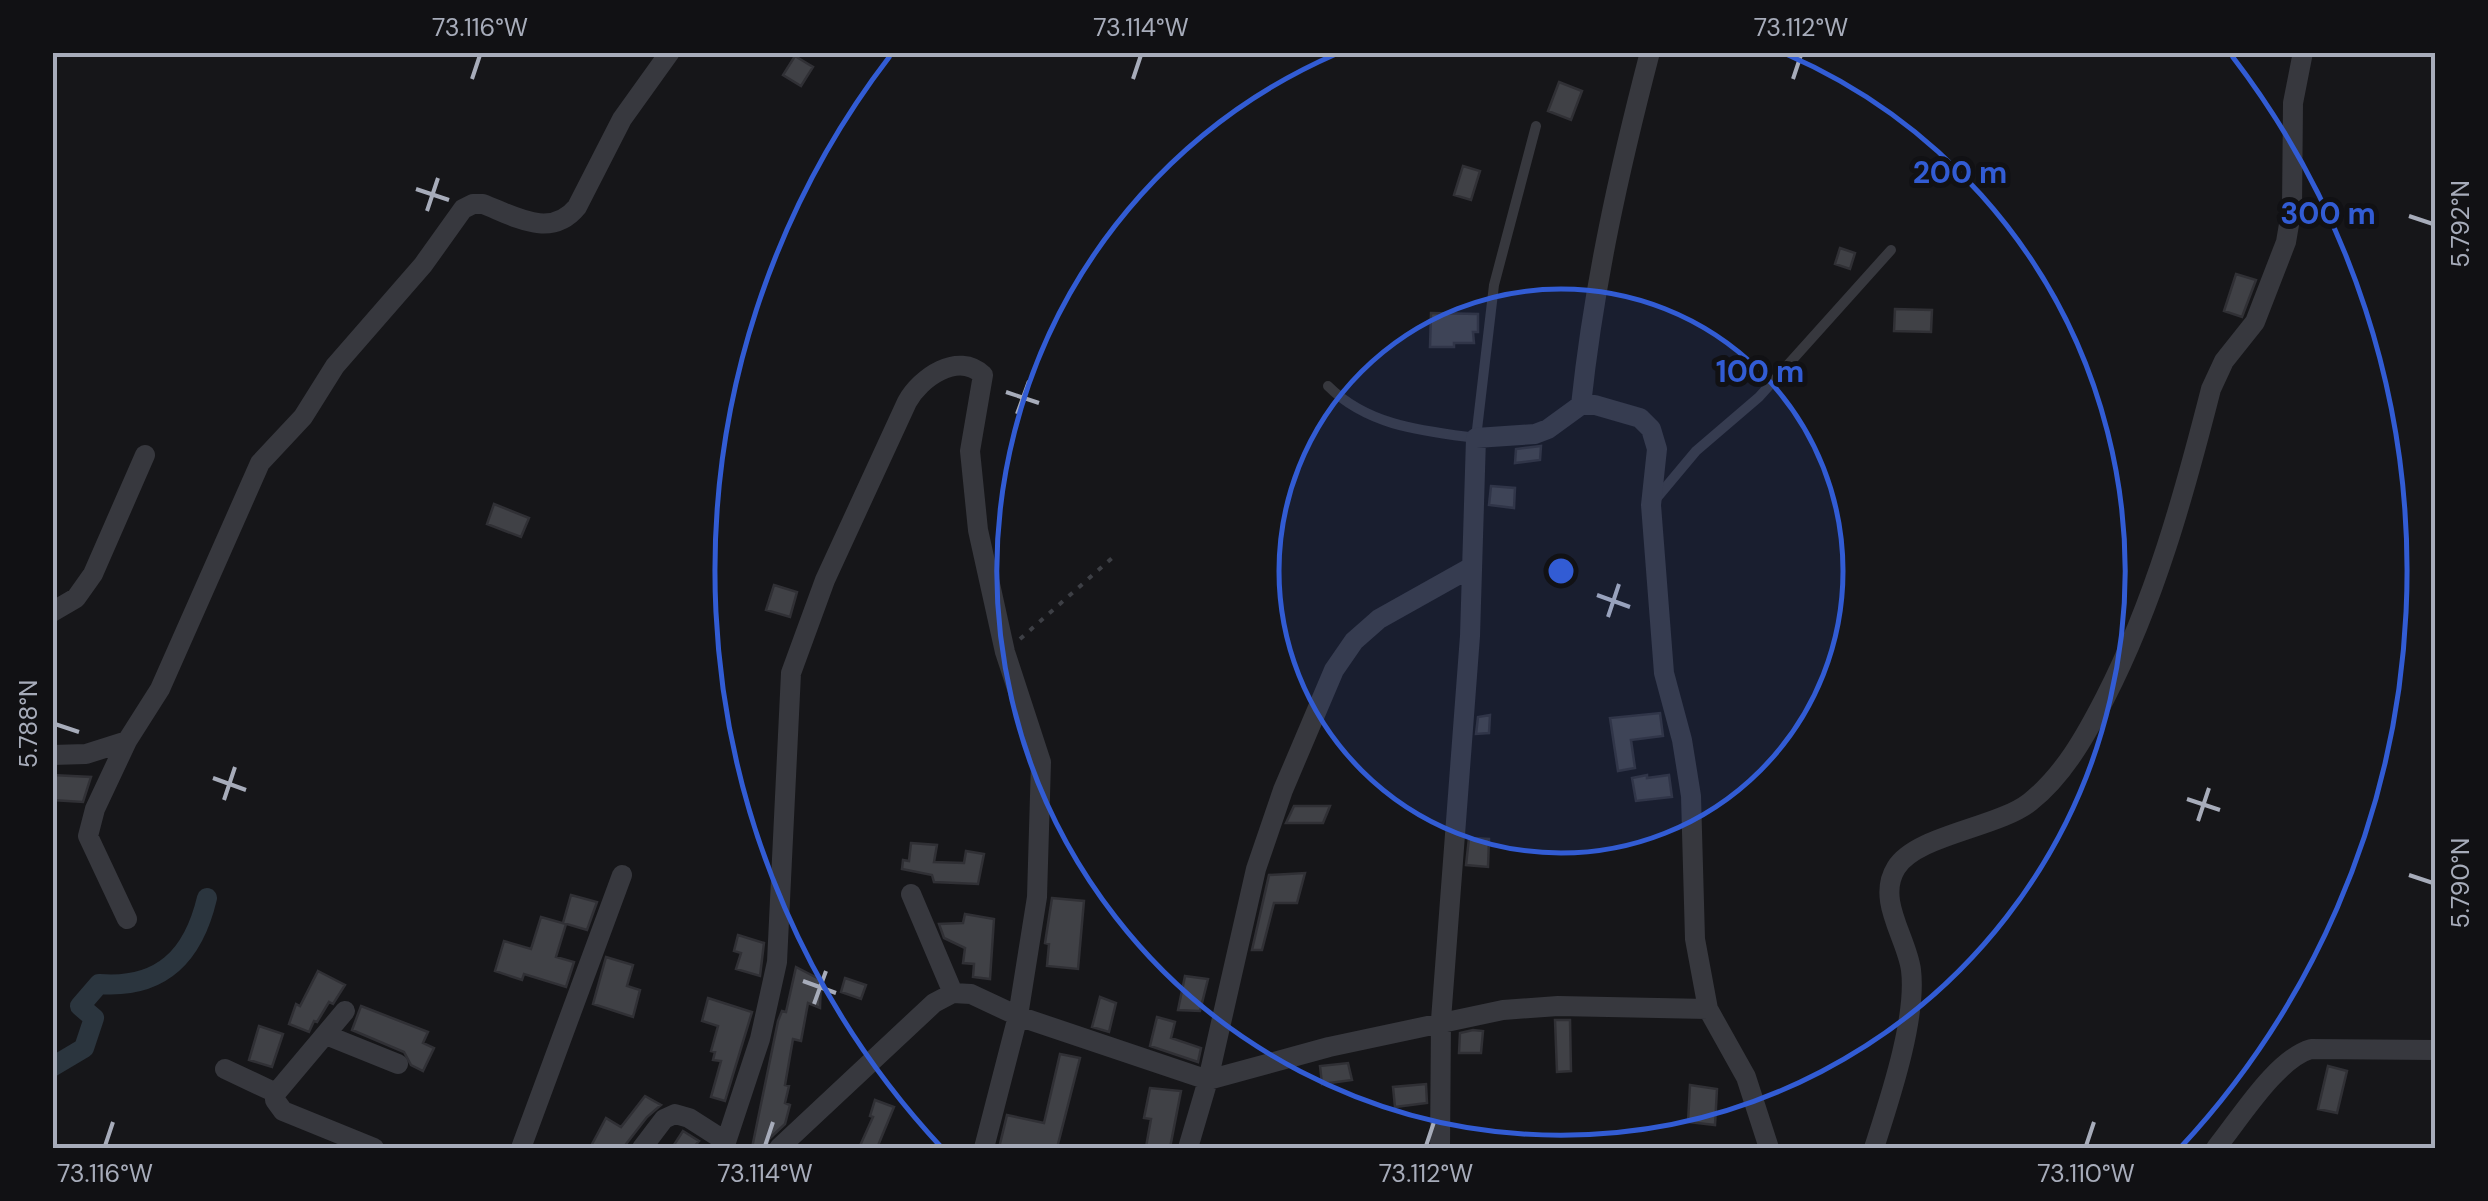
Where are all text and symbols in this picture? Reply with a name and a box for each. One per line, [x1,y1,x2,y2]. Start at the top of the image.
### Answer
text: 73.116°W [432,11,528,44]
text: 73.114°W [1093,11,1189,44]
text: 73.112°W [1754,11,1848,44]
text: 200 m [1913,153,2007,192]
text: 5.792°N [2444,180,2477,268]
text: 300 m [2280,194,2376,233]
text: 100 m [1716,352,1804,391]
centre of rings [1543,553,1579,589]
text: 5.788°N [12,680,45,768]
text: 5.790°N [2444,838,2477,928]
text: 73.116°W [57,1157,153,1190]
text: 73.114°W [717,1157,813,1190]
text: 73.112°W [1379,1157,1473,1190]
text: 73.110°W [2037,1157,2135,1190]

